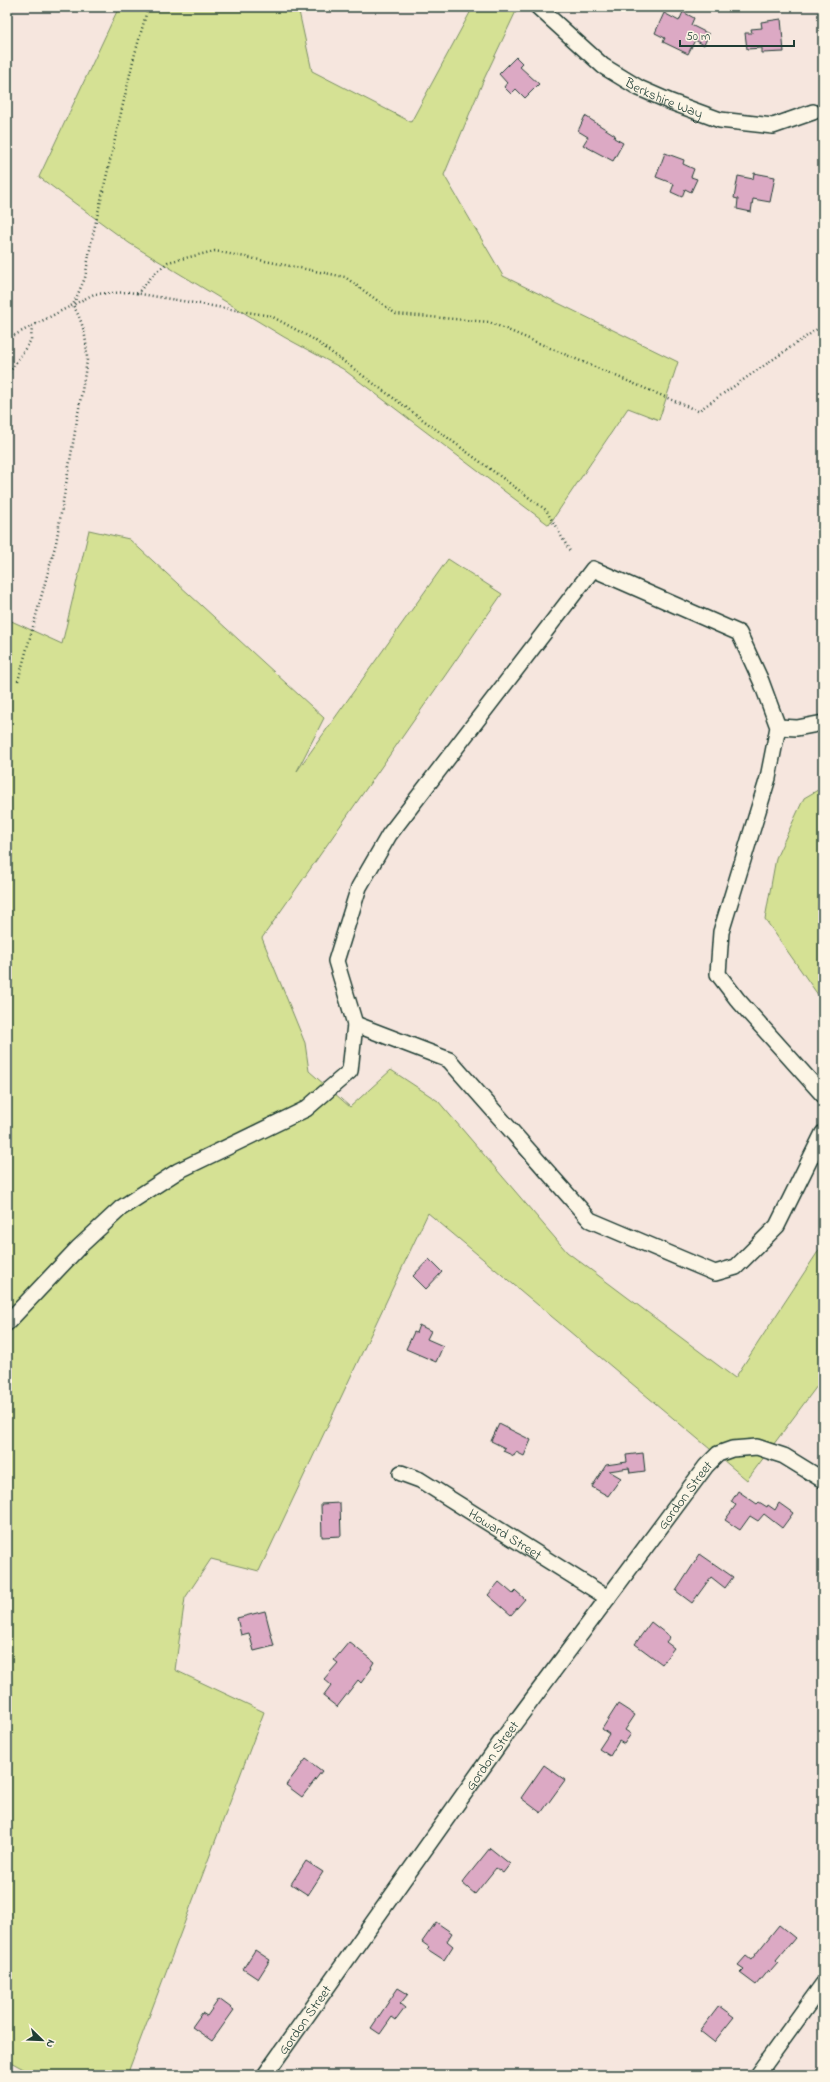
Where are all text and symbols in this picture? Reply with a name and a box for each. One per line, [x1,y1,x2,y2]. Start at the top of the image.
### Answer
scale bar [680,22,794,48]
text: 50 m [686,28,710,46]
street label: Berkshire Way [620,72,706,126]
street label: Gordon Street [653,1456,718,1535]
street label: Howard Street [464,1504,546,1566]
street label: Gordon Street [461,1717,525,1795]
street label: Gordon Street [273,1981,338,2060]
north arrow [22,2020,62,2060]
text: N [41,2037,59,2050]

